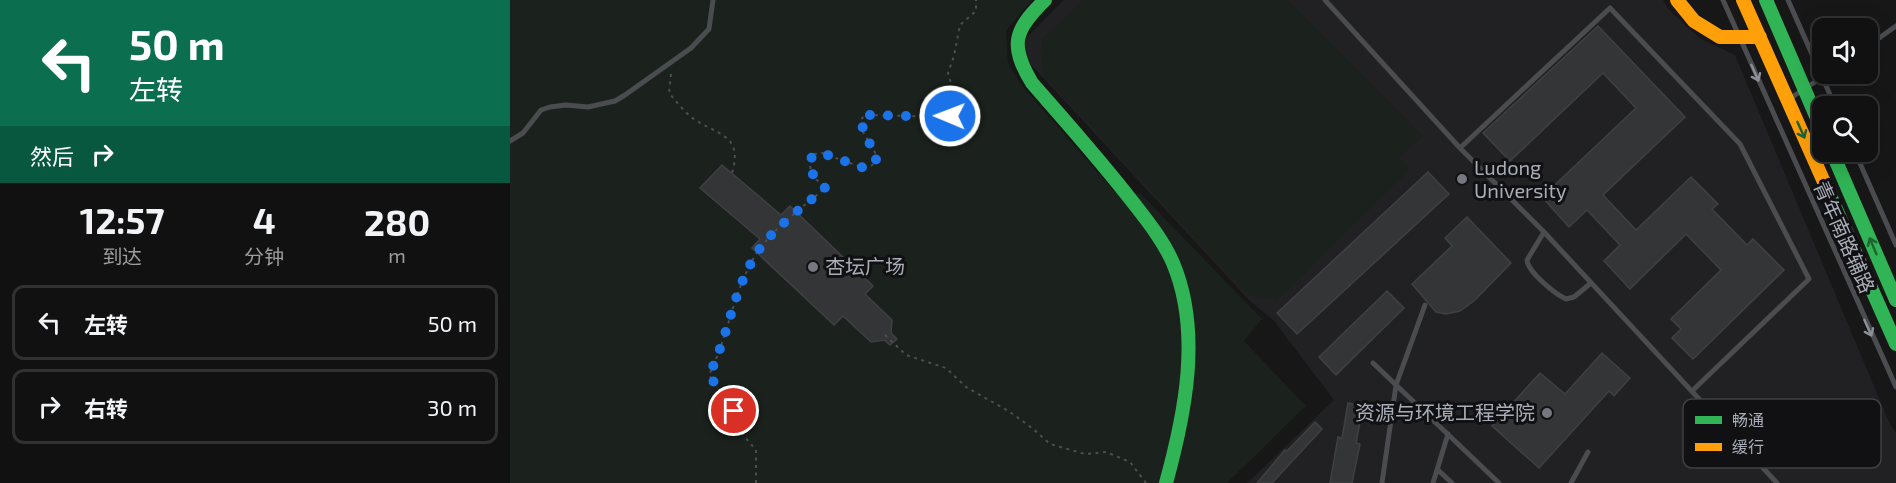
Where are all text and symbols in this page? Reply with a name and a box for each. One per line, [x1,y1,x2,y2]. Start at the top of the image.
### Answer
text: 50 m [129,18,225,68]
map controls [1812,18,1878,162]
button: sound [1812,18,1878,84]
icon: left [30,24,108,102]
one-way arrow [1750,63,1761,81]
text: 左转 [129,73,183,105]
position arrow [918,84,982,148]
button: search [1812,96,1878,162]
one-way arrow [1796,121,1807,139]
icon: right [86,138,119,171]
text: 然后 [30,143,74,169]
place label: Ludong University [1474,155,1567,202]
marker: Ludong University [1455,172,1469,186]
street label: 青年南路辅路 [1810,177,1880,296]
text: 12:57 [80,198,164,241]
text: 4 [253,198,276,241]
text: 280 [364,200,430,243]
one-way arrow [1867,238,1878,256]
text: m [388,243,406,267]
text: 到达 [102,244,142,268]
text: 分钟 [244,244,284,268]
place label: 杏坛广场 [825,254,905,278]
marker: 杏坛广场 [806,260,820,274]
icon: left [33,306,66,339]
text: 50 m [428,310,477,336]
text: 左转 [84,311,128,337]
one-way arrow [1863,318,1874,336]
pin [708,385,759,436]
icon: right [33,390,66,423]
text: 30 m [427,394,477,420]
icon: arrive [717,394,750,427]
text: 右转 [84,395,128,421]
legend [1683,399,1881,468]
place label: 资源与环境工程学院 [1355,400,1535,424]
marker: 资源与环境工程学院 [1540,406,1554,420]
text: 畅通 [1732,410,1764,429]
text: 缓行 [1732,437,1764,456]

